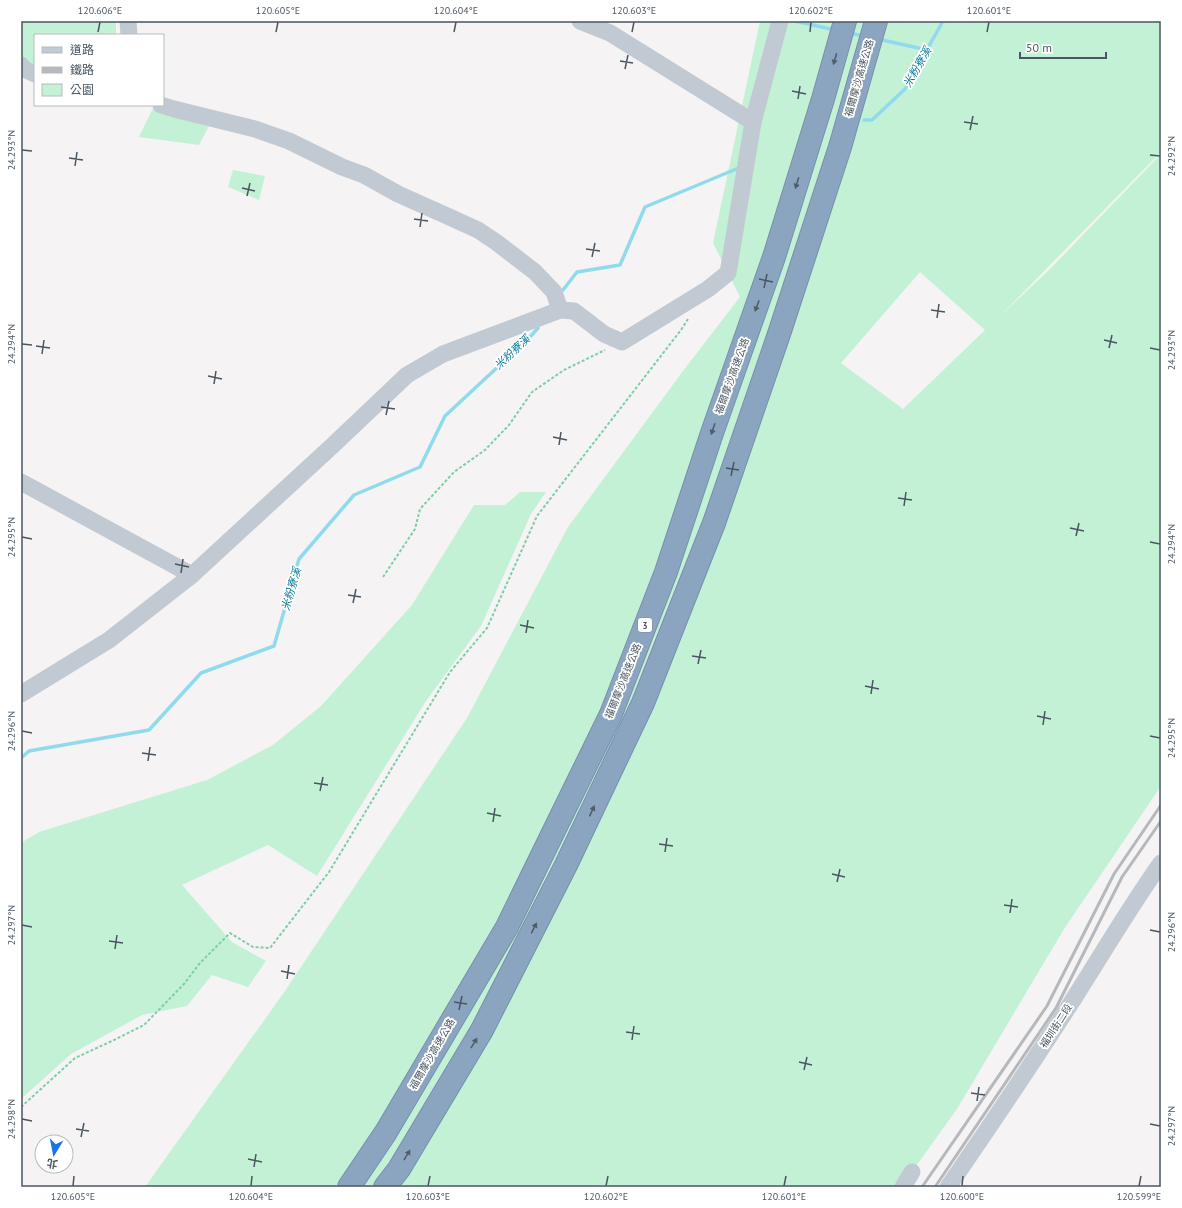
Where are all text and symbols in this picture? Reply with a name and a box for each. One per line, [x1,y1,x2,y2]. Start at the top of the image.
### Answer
text: 120.606°E [78,4,122,17]
text: 120.605°E [256,4,300,17]
text: 120.604°E [434,4,478,17]
text: 120.603°E [612,4,656,17]
text: 120.602°E [789,4,833,17]
text: 120.601°E [967,4,1011,17]
legend [34,34,164,106]
scale bar [1020,34,1106,60]
street label: 福爾摩沙高速公路 [842,38,876,118]
text: 50 m [1026,40,1052,55]
text: 道路 [70,42,94,57]
water label: 米粉寮溪 [900,43,935,90]
one-way arrow [832,53,838,65]
text: 鐵路 [70,62,94,77]
text: 公園 [70,82,94,97]
text: 24.293°N [5,130,18,170]
text: 24.292°N [1165,136,1178,176]
one-way arrow [794,177,800,189]
one-way arrow [753,301,759,313]
text: 24.294°N [5,324,18,364]
text: 24.293°N [1165,330,1178,370]
water label: 米粉寮溪 [491,331,534,372]
street label: 福爾摩沙高速公路 [712,336,752,416]
one-way arrow [710,423,716,435]
text: 24.295°N [5,517,18,557]
text: 24.294°N [1165,524,1178,564]
water label: 米粉寮溪 [278,564,304,612]
road number: 3 [638,618,652,632]
street label: 福爾摩沙高速公路 [602,641,644,721]
text: 24.296°N [5,711,18,751]
text: 24.295°N [1165,718,1178,758]
one-way arrow [589,806,595,817]
text: 24.297°N [5,905,18,945]
text: 24.296°N [1165,912,1178,952]
one-way arrow [531,922,537,934]
street label: 福圳街二段 [1037,1001,1075,1051]
street label: 福爾摩沙高速公路 [406,1016,458,1092]
one-way arrow [470,1038,478,1048]
text: 24.298°N [5,1099,18,1139]
text: 24.297°N [1165,1106,1178,1146]
north arrow [34,1134,74,1174]
one-way arrow [403,1150,411,1160]
text: 北 [46,1156,59,1172]
text: 120.605°E [51,1190,95,1203]
text: 120.604°E [229,1190,273,1203]
text: 120.603°E [406,1190,450,1203]
text: 120.602°E [584,1190,628,1203]
text: 120.601°E [762,1190,806,1203]
text: 120.600°E [940,1190,984,1203]
text: 120.599°E [1117,1190,1161,1203]

